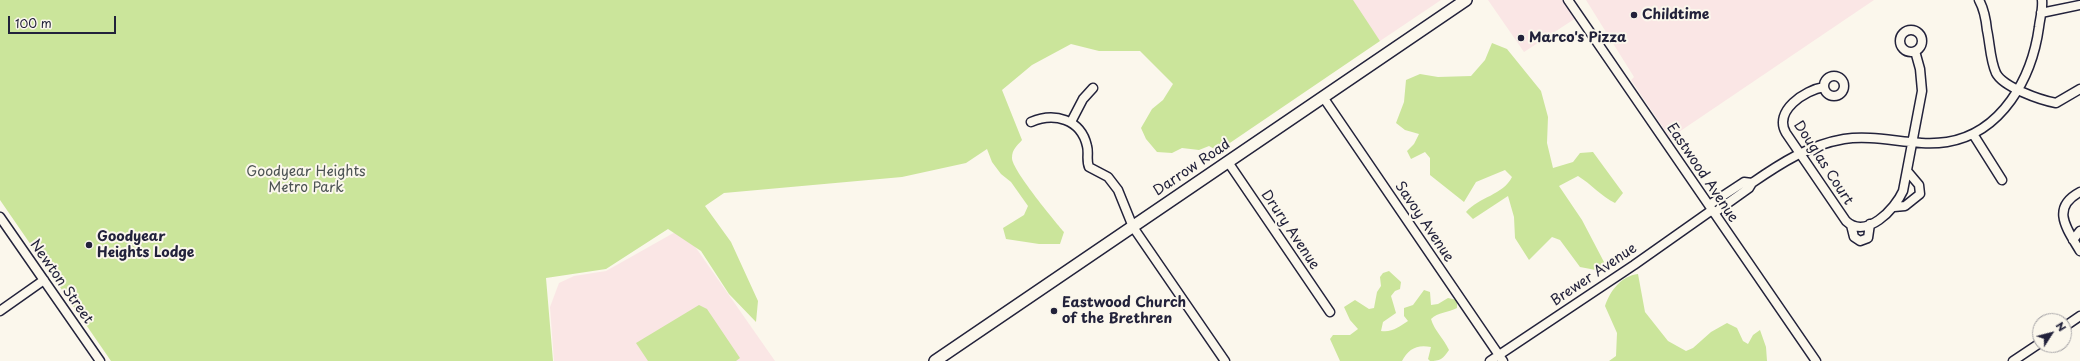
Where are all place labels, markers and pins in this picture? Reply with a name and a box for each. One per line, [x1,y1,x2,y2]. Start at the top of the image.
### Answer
place label: Childtime [1642,7,1709,23]
marker: Childtime [1629,10,1639,20]
place label: Marco's Pizza [1529,30,1626,46]
marker: Marco's Pizza [1516,33,1526,43]
place label: Goodyear Heights Lodge [97,229,194,262]
marker: Goodyear Heights Lodge [84,240,94,250]
place label: Eastwood Church of the Brethren [1062,295,1186,328]
marker: Eastwood Church of the Brethren [1049,306,1059,316]

